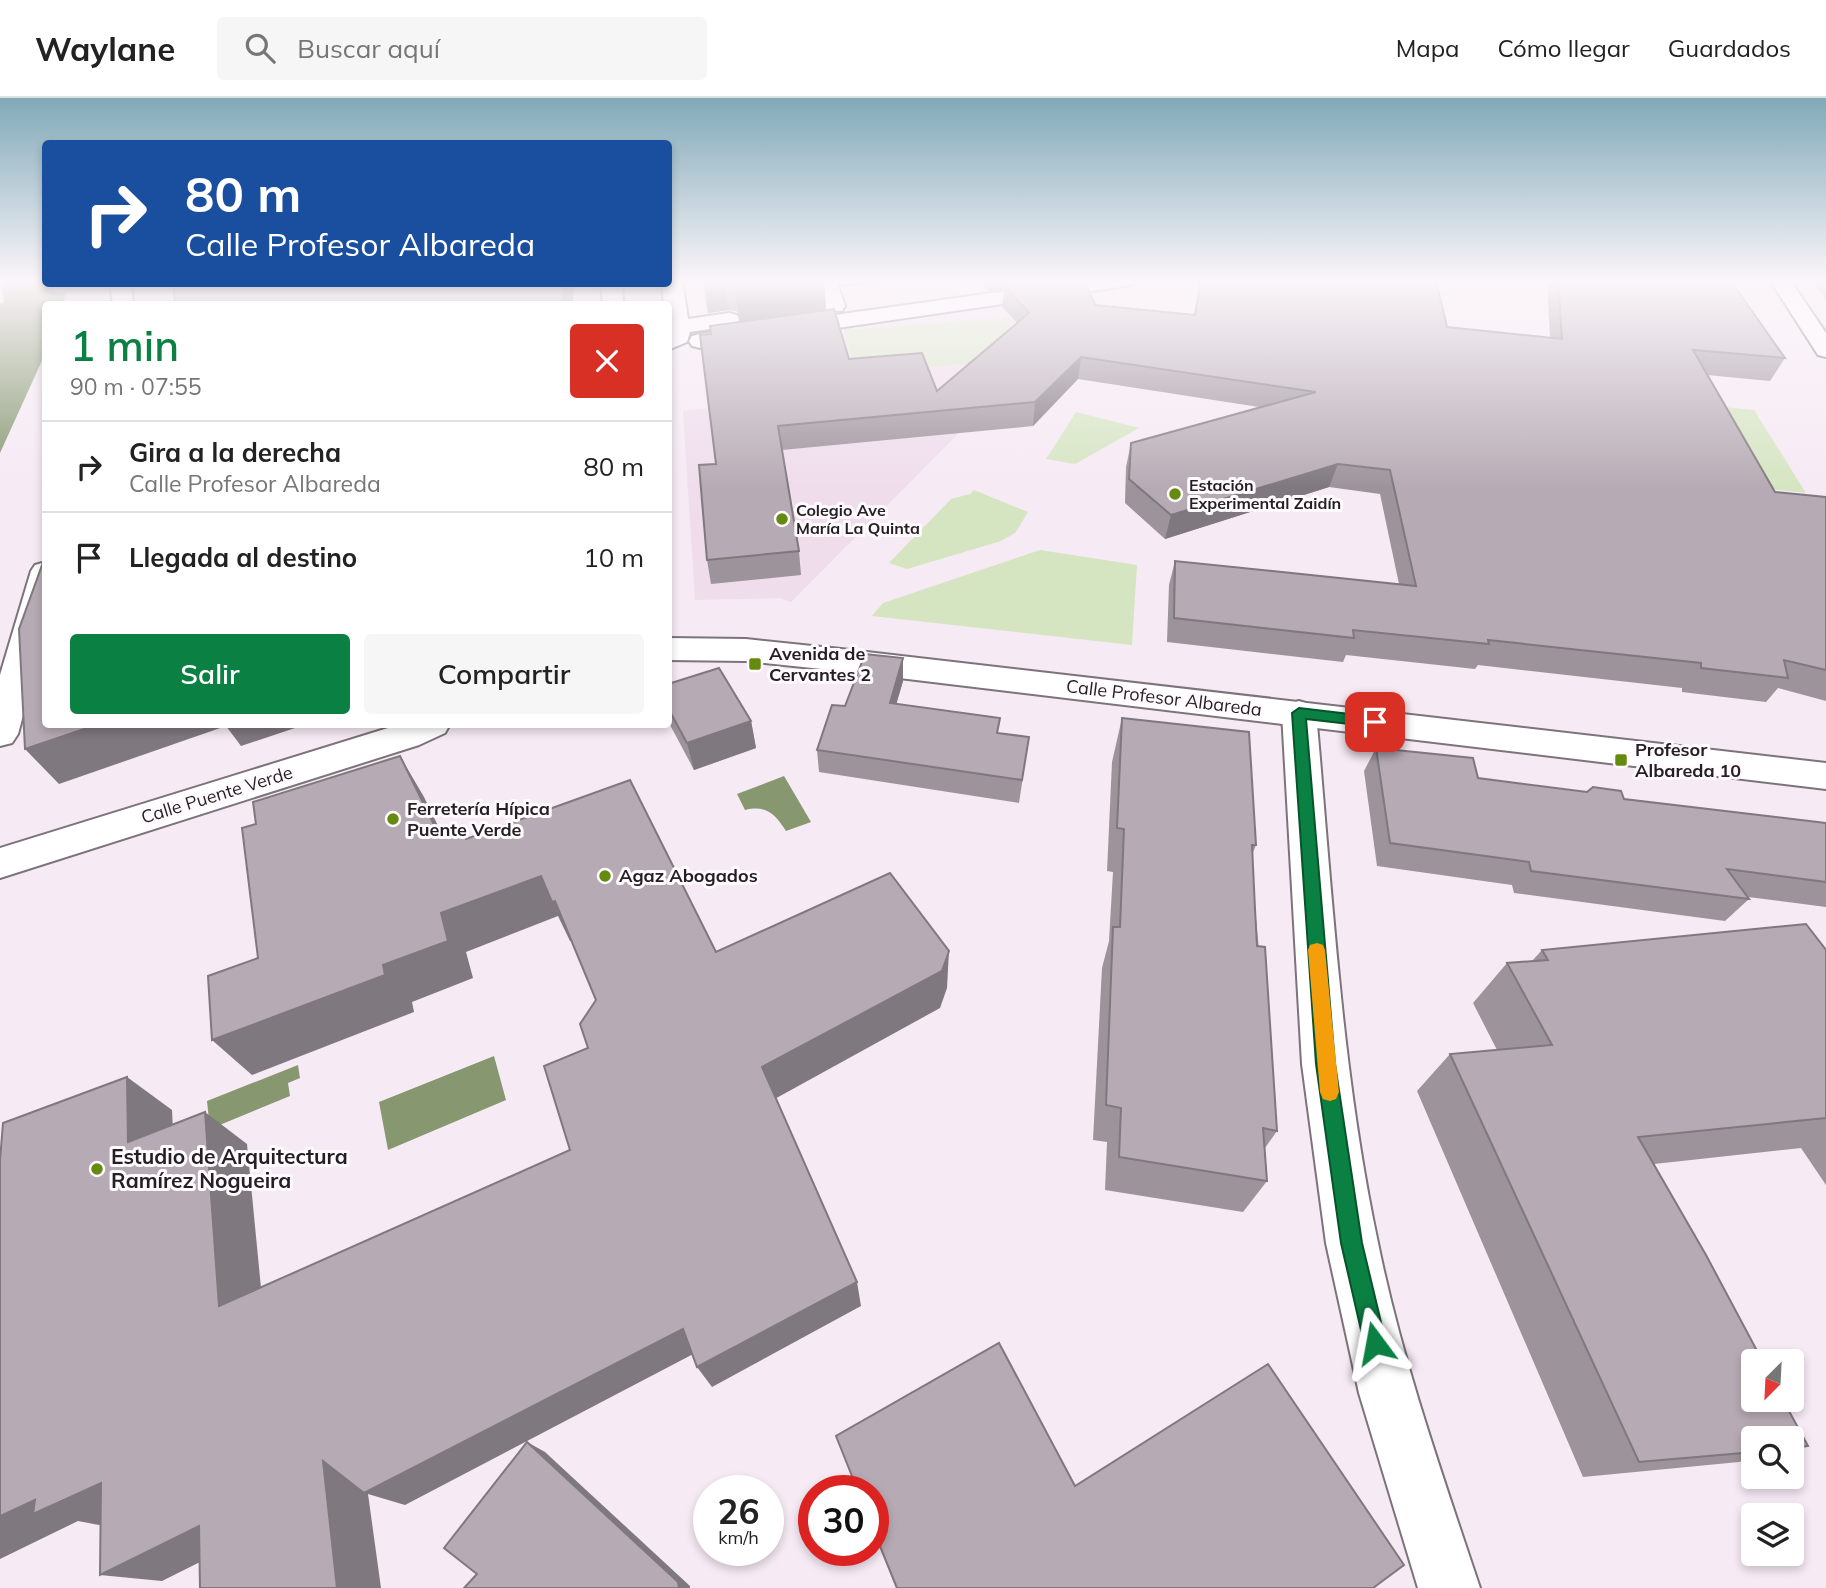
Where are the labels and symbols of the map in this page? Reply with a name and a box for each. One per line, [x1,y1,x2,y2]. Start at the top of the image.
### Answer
place label: Estación Experimental Zaidín [1189,475,1341,513]
marker: Estación Experimental Zaidín [1167,486,1183,502]
place label: Colegio Ave María La Quinta [796,500,920,538]
marker: Colegio Ave María La Quinta [774,511,790,527]
place label: Avenida de Cervantes 2 [769,642,871,686]
marker: Avenida de Cervantes 2 [747,656,763,672]
street label: Calle Profesor Albareda [1065,674,1263,721]
pin [1345,692,1405,752]
place label: Profesor Albareda 10 [1635,738,1741,782]
marker: Profesor Albareda 10 [1613,752,1629,768]
street label: Calle Puente Verde [138,761,295,829]
place label: Ferretería Hípica Puente Verde [407,797,550,841]
marker: Ferretería Hípica Puente Verde [385,811,401,827]
place label: Agaz Abogados [619,864,758,887]
marker: Agaz Abogados [597,868,613,884]
place label: Estudio de Arquitectura Ramírez Nogueira [111,1143,348,1193]
marker: Estudio de Arquitectura Ramírez Nogueira [89,1161,105,1177]
position arrow [1338,1306,1412,1380]
north arrow [1741,1349,1804,1412]
speed limit sign: 30 [798,1475,889,1566]

